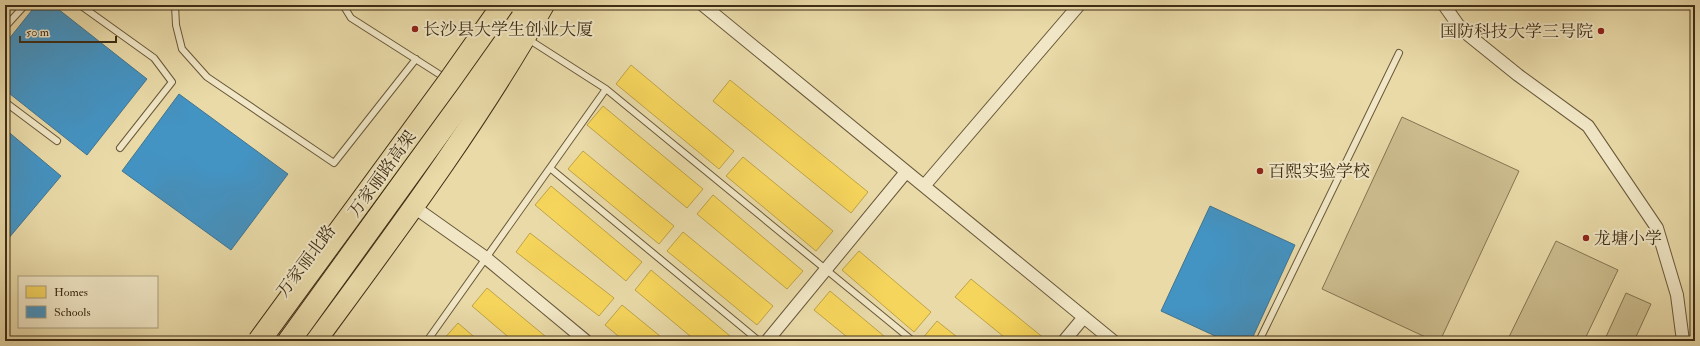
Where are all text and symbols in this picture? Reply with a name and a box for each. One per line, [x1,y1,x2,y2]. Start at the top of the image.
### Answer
scale bar [20,18,116,44]
place label: 长沙县大学生创业大厦 [423,19,593,40]
place label: 国防科技大学三号院 [1440,21,1593,42]
marker: 长沙县大学生创业大厦 [410,24,420,34]
text: 50 m [26,25,50,40]
marker: 国防科技大学三号院 [1596,26,1606,36]
street label: 万家丽路高架 [344,127,420,221]
place label: 百熙实验学校 [1268,161,1370,182]
marker: 百熙实验学校 [1255,166,1265,176]
street label: 万家丽北路 [272,221,340,301]
place label: 龙塘小学 [1594,228,1662,249]
marker: 龙塘小学 [1581,233,1591,243]
legend [18,276,158,328]
text: Homes [54,285,88,300]
text: Schools [54,305,91,320]

